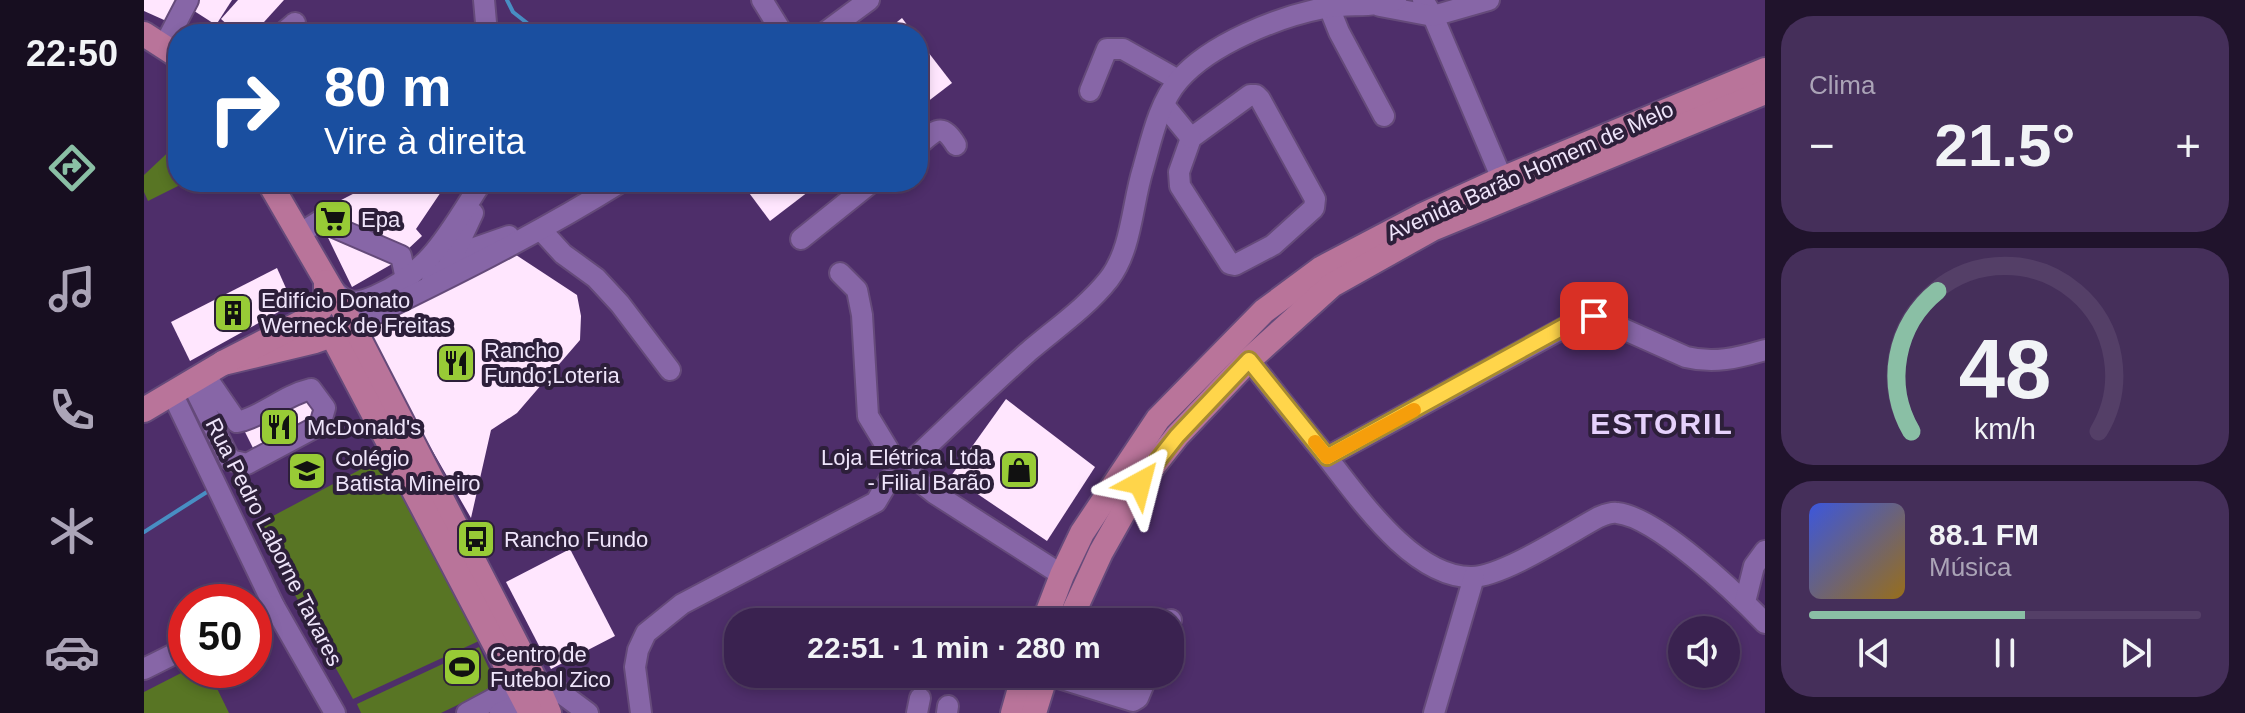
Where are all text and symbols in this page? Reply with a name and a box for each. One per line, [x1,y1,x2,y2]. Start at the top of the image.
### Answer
text: 22:50 [26,33,118,74]
text: 80 m [324,55,452,118]
icon: right [192,56,296,160]
text: Clima [1809,70,1875,100]
street label: Avenida Barão Homem de Melo [1383,96,1677,246]
text: 21.5° [1935,112,2075,179]
text: Vire à direita [324,121,525,162]
text: − [1809,121,1835,170]
text: + [2175,121,2201,170]
icon: directions [44,140,100,196]
supermarket icon: Epa [312,198,354,240]
place label: Epa [361,207,401,232]
icon: music [44,261,100,317]
pin [1560,282,1628,350]
place label: Edifício Donato Werneck de Freitas [261,288,451,338]
building icon: Edifício Donato Werneck de Freitas [212,292,254,334]
icon: arrive [1572,294,1616,338]
text: 48 [1959,323,2051,416]
place label: Rancho Fundo;Loteria [484,338,621,388]
restaurant icon: Rancho Fundo;Loteria [435,342,477,384]
icon: phone [44,382,100,438]
restaurant icon: McDonald's [258,406,300,448]
district label: ESTORIL [1590,407,1734,440]
street label: Rua Pedro Laborne Tavares [200,414,348,670]
text: km/h [1974,414,2036,446]
place label: McDonald's [307,415,421,440]
position arrow [1098,441,1182,525]
place label: Loja Elétrica Ltda - Filial Barão [821,445,992,495]
place label: Colégio Batista Mineiro [335,446,481,496]
shop icon: Loja Elétrica Ltda - Filial Barão [998,449,1040,491]
school or university icon: Colégio Batista Mineiro [286,450,328,492]
icon: climate [44,503,100,559]
bus stop icon: Rancho Fundo [455,518,497,560]
text: 88.1 FM [1929,518,2039,551]
place label: Rancho Fundo [504,527,648,552]
text: Música [1929,552,2011,582]
speed limit sign: 50 [168,584,272,688]
map controls [1668,616,1740,688]
button: sound [1668,616,1740,688]
icon: car [44,624,100,680]
text: 22:51 · 1 min · 280 m [807,631,1101,664]
icon: previous [1852,631,1896,675]
icon: pause [1983,631,2027,675]
icon: next [2114,631,2158,675]
place label: Centro de Futebol Zico [490,642,611,692]
sports icon: Centro de Futebol Zico [441,646,483,688]

